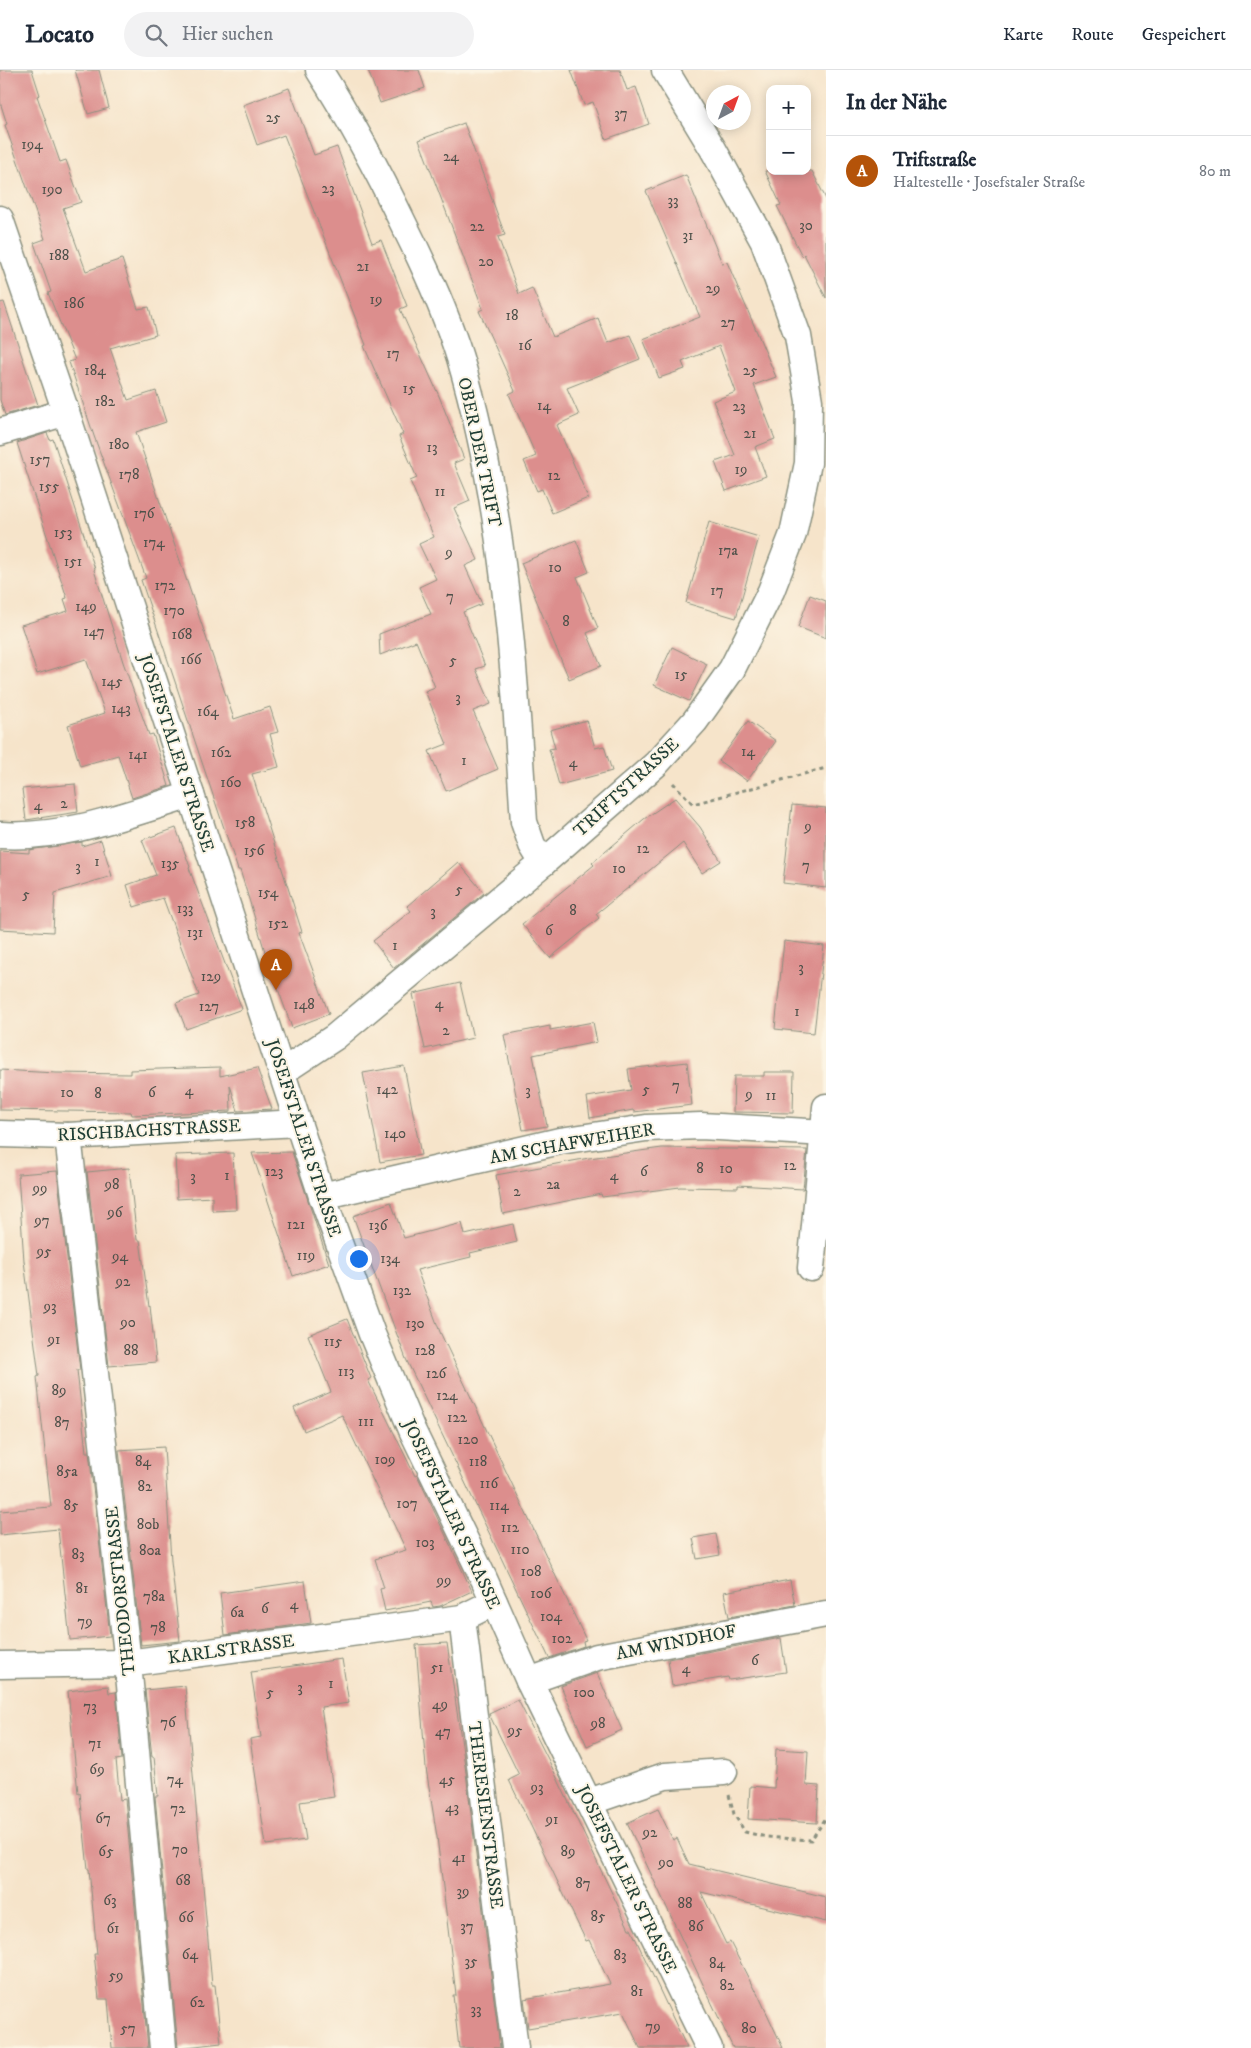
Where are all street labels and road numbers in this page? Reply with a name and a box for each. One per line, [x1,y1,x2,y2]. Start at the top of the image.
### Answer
street label: OBER DER TRIFT [452,375,506,529]
street label: JOSEFSTALER STRASSE [133,650,219,855]
street label: TRIFTSTRASSE [569,733,684,842]
street label: JOSEFSTALER STRASSE [260,1035,346,1240]
street label: RISCHBACHSTRASSE [57,1115,242,1147]
street label: AM SCHAFWEIHER [488,1119,656,1169]
street label: JOSEFSTALER STRASSE [397,1414,505,1613]
street label: THEODORSTRASSE [101,1505,141,1677]
street label: AM WINDHOF [614,1621,738,1665]
street label: KARLSTRASSE [167,1630,296,1670]
street label: THERESIENSTRASSE [463,1720,507,1910]
street label: JOSEFSTALER STRASSE [570,1780,681,1977]

